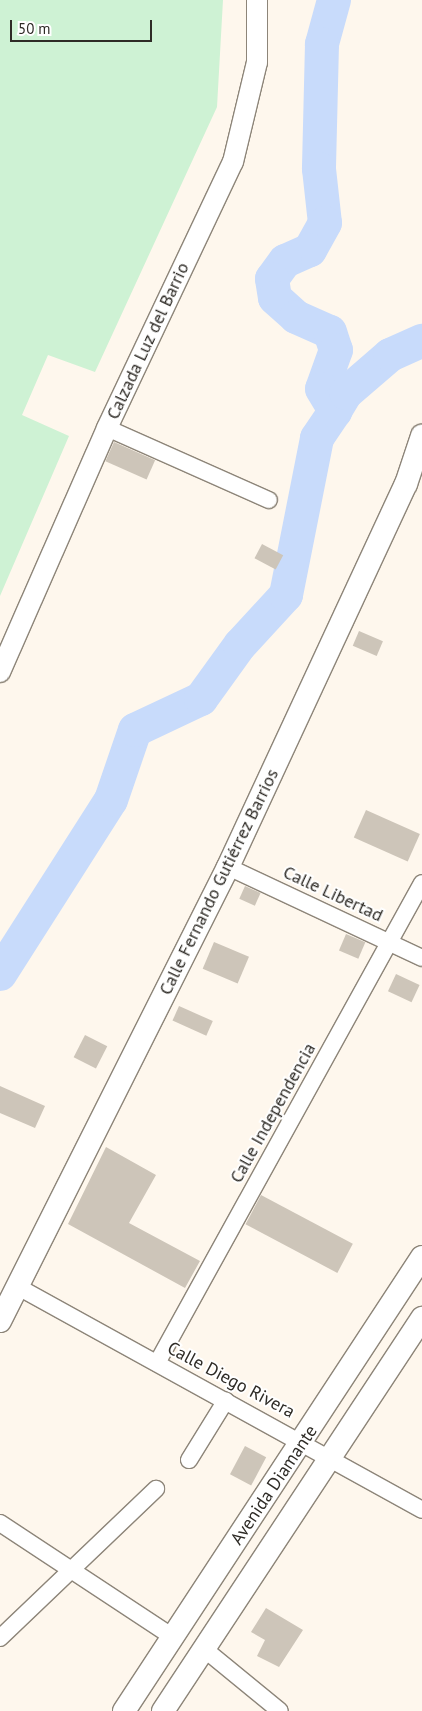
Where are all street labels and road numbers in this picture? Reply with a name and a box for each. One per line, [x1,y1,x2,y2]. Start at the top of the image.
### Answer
street label: Calzada Luz del Barrio [102,259,194,423]
street label: Calle Fernando Gutiérrez Barrios [155,765,283,999]
street label: Calle Libertad [280,861,386,927]
street label: Calle Independencia [226,1039,320,1187]
street label: Calle Diego Rivera [164,1337,298,1423]
street label: Avenida Diamante [226,1421,322,1549]

